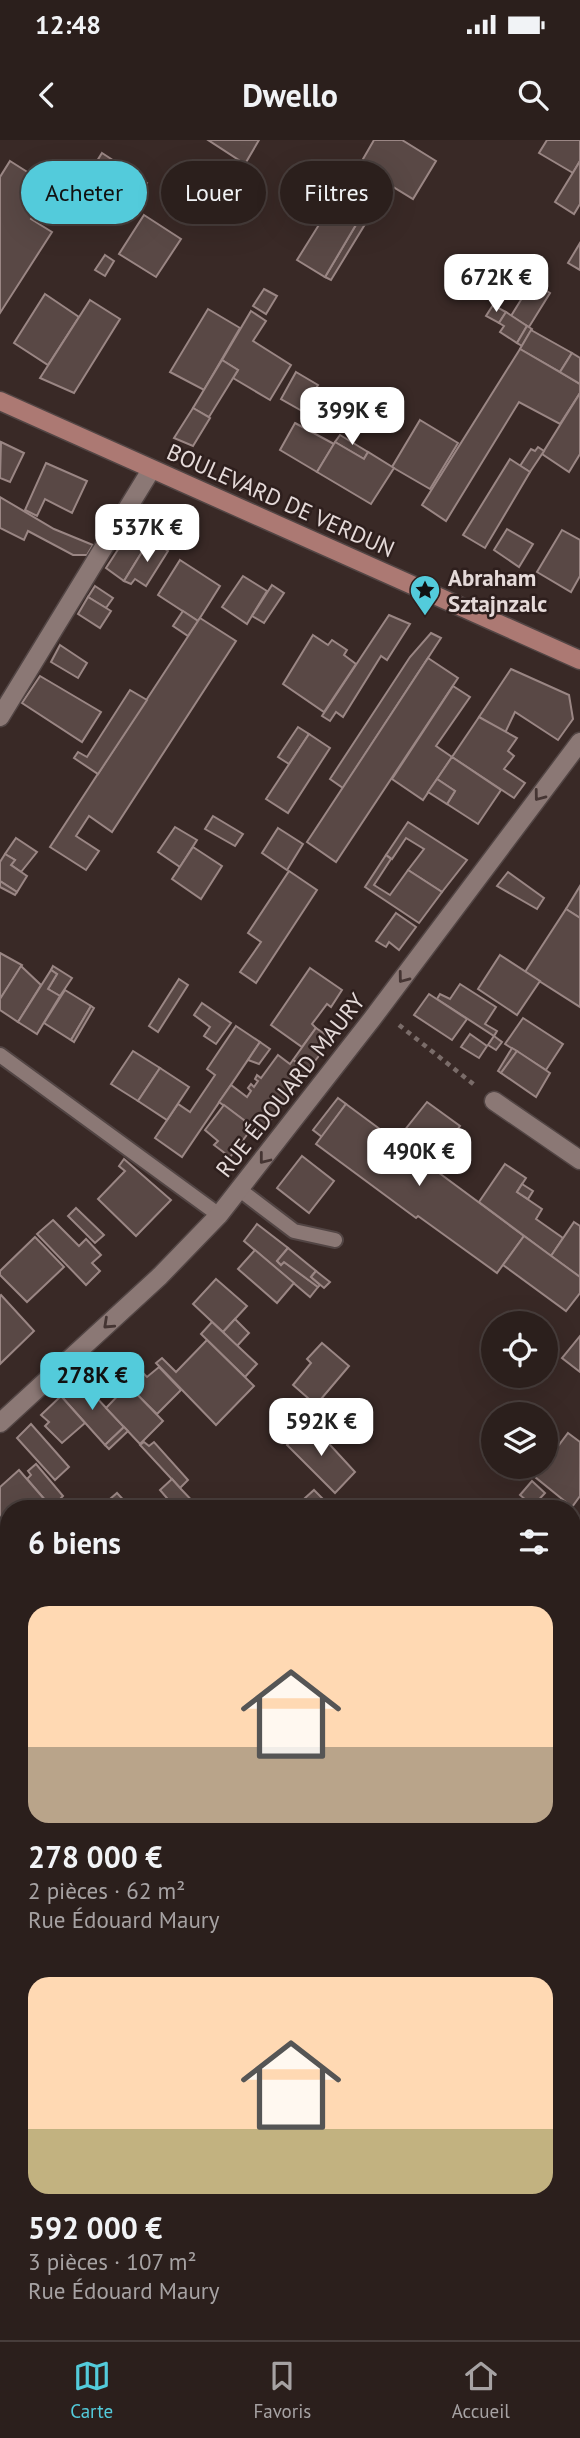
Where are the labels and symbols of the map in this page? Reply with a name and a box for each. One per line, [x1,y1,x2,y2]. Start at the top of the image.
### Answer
pin: 672K € [439,254,553,314]
pin: 399K € [295,387,409,447]
street label: BOULEVARD DE VERDUN [163,437,399,563]
pin: 537K € [90,504,204,564]
place label: Abraham Sztajnzalc [448,563,547,618]
place icon: Abraham Sztajnzalc [408,573,442,617]
one-way arrow [535,789,547,801]
one-way arrow [398,971,411,983]
street label: RUE ÉDOUARD MAURY [209,987,371,1183]
pin: 490K € [362,1128,476,1188]
one-way arrow [259,1151,272,1163]
one-way arrow [103,1316,116,1328]
pin: 278K € [35,1352,149,1412]
pin: 592K € [264,1398,378,1458]

